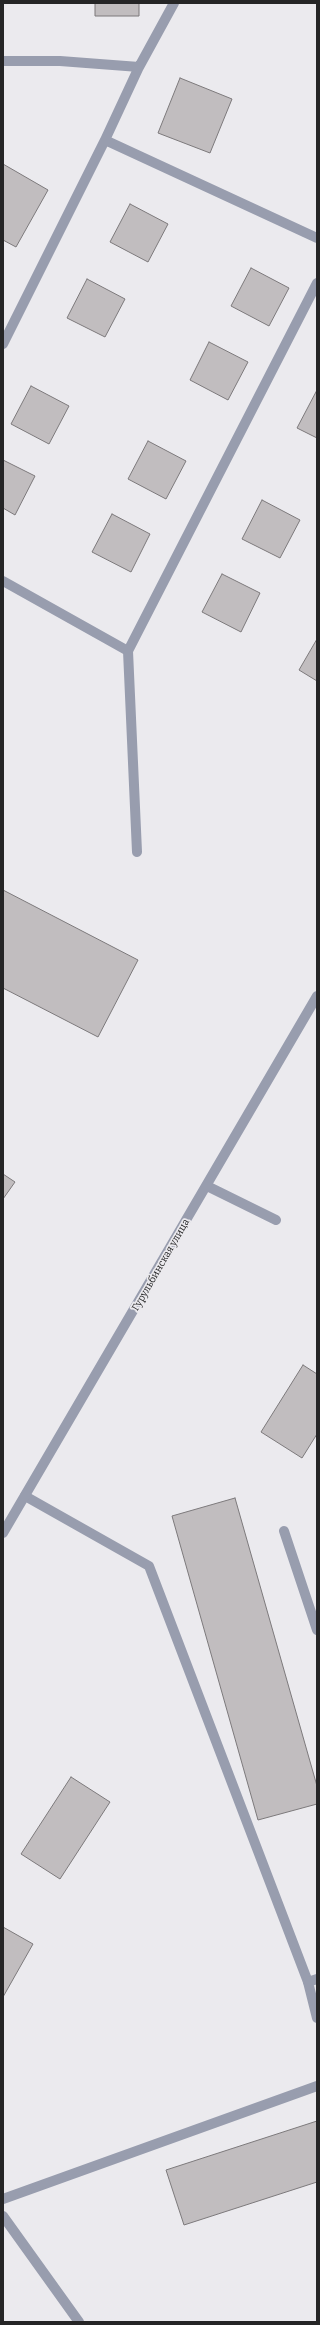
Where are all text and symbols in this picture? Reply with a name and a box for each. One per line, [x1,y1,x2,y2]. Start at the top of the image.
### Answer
street label: Гурульбинская улица [130,1217,192,1313]

